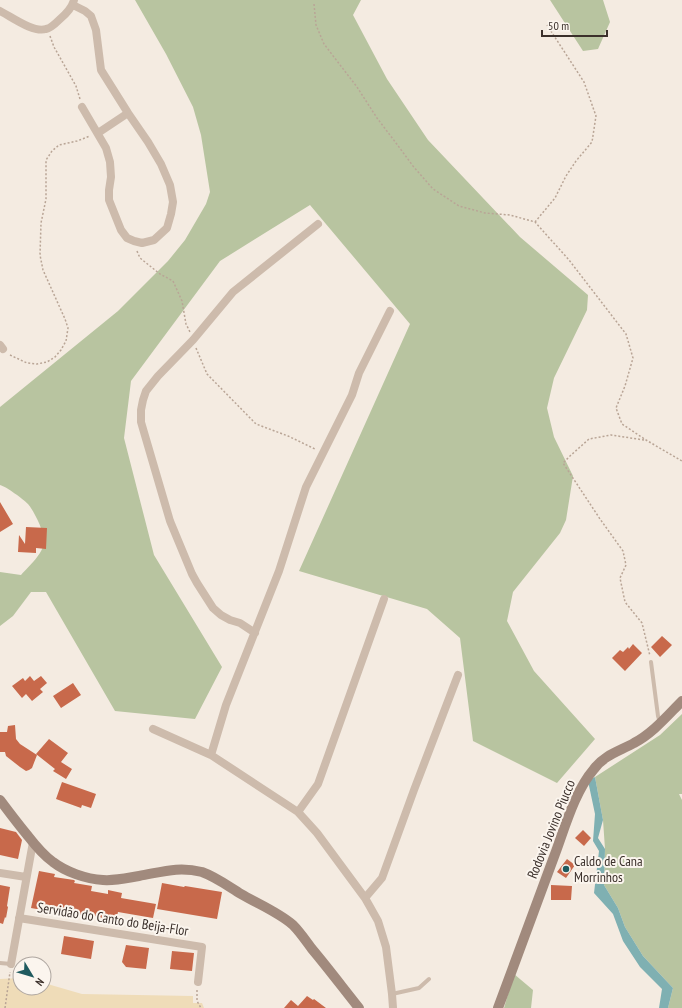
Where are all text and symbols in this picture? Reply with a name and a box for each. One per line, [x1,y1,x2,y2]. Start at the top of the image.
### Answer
scale bar [542,12,607,38]
text: 50 m [548,18,569,33]
street label: Rodovia Jovino Piucco [523,777,579,881]
place label: Caldo de Cana Morrinhos [574,852,643,886]
marker: Caldo de Cana Morrinhos [561,864,571,874]
street label: Servidão do Canto do Beija-Flor [36,898,190,940]
north arrow [12,956,52,996]
text: N [33,976,47,989]

